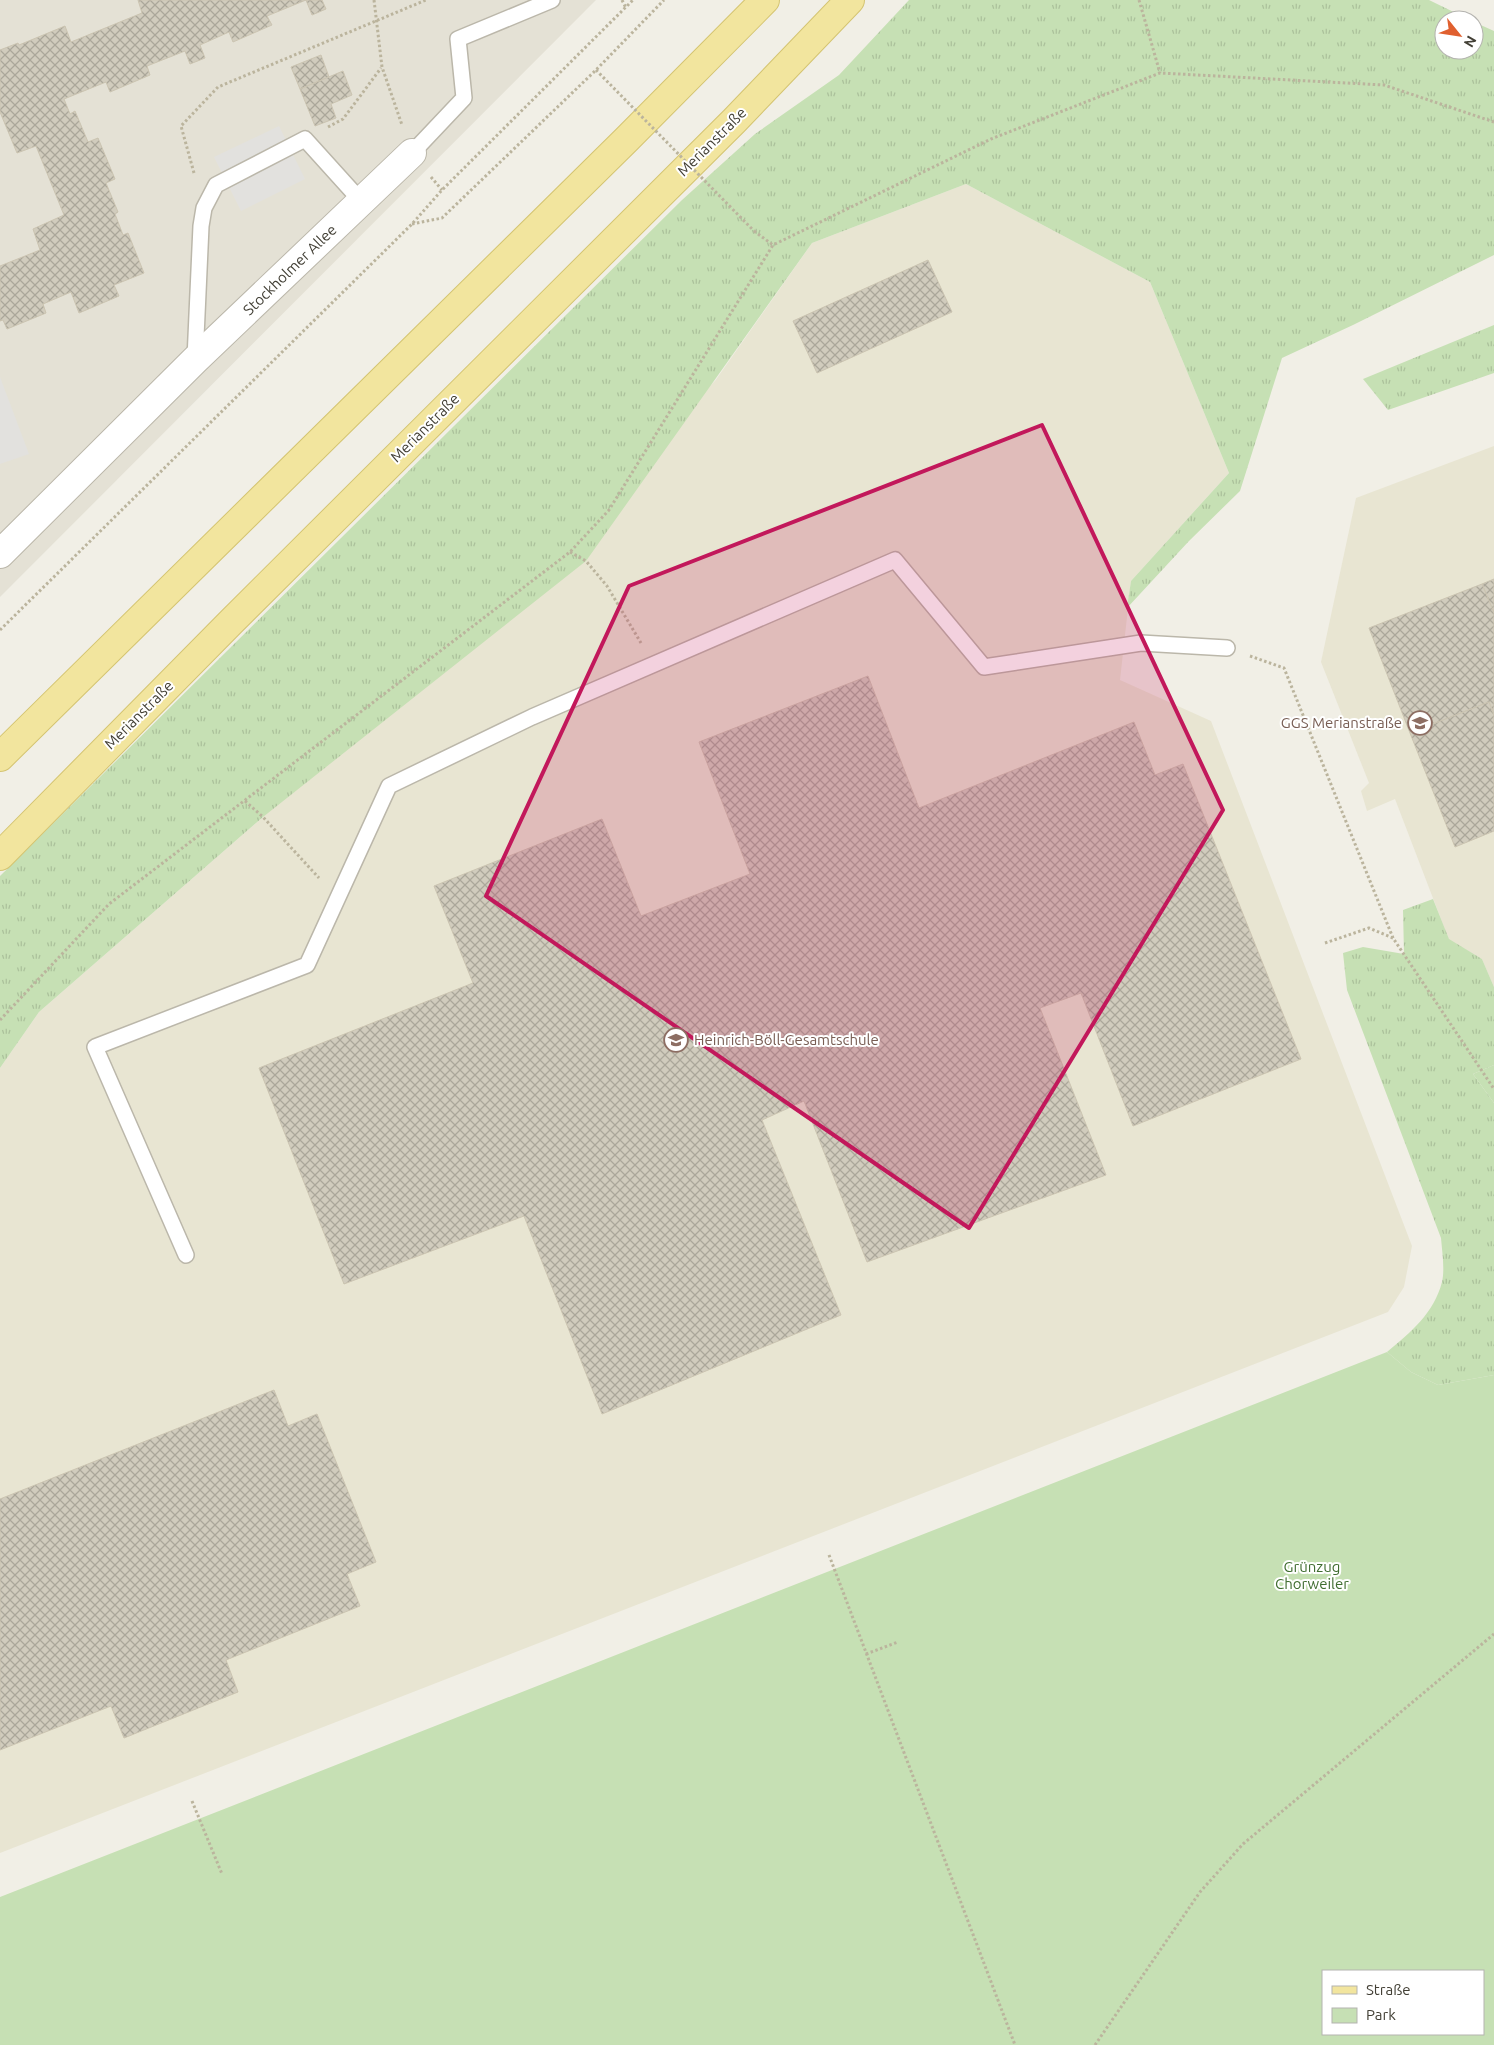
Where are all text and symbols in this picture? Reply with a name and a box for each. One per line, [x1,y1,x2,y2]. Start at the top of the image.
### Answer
north arrow [1434,10,1484,60]
text: N [1461,33,1480,50]
street label: Merianstraße [674,104,749,179]
street label: Stockholmer Allee [240,221,340,318]
street label: Merianstraße [387,390,462,465]
street label: Merianstraße [101,677,176,752]
school or university icon: GGS Merianstraße [1407,710,1433,736]
place label: GGS Merianstraße [1281,714,1402,731]
school or university icon: Heinrich-Böll-Gesamtschule [663,1027,689,1053]
place label: Heinrich-Böll-Gesamtschule [694,1031,879,1048]
park label: Grünzug Chorweiler [1275,1558,1349,1592]
legend [1322,1970,1484,2035]
text: Straße [1366,1981,1410,1998]
text: Park [1366,2006,1396,2023]

